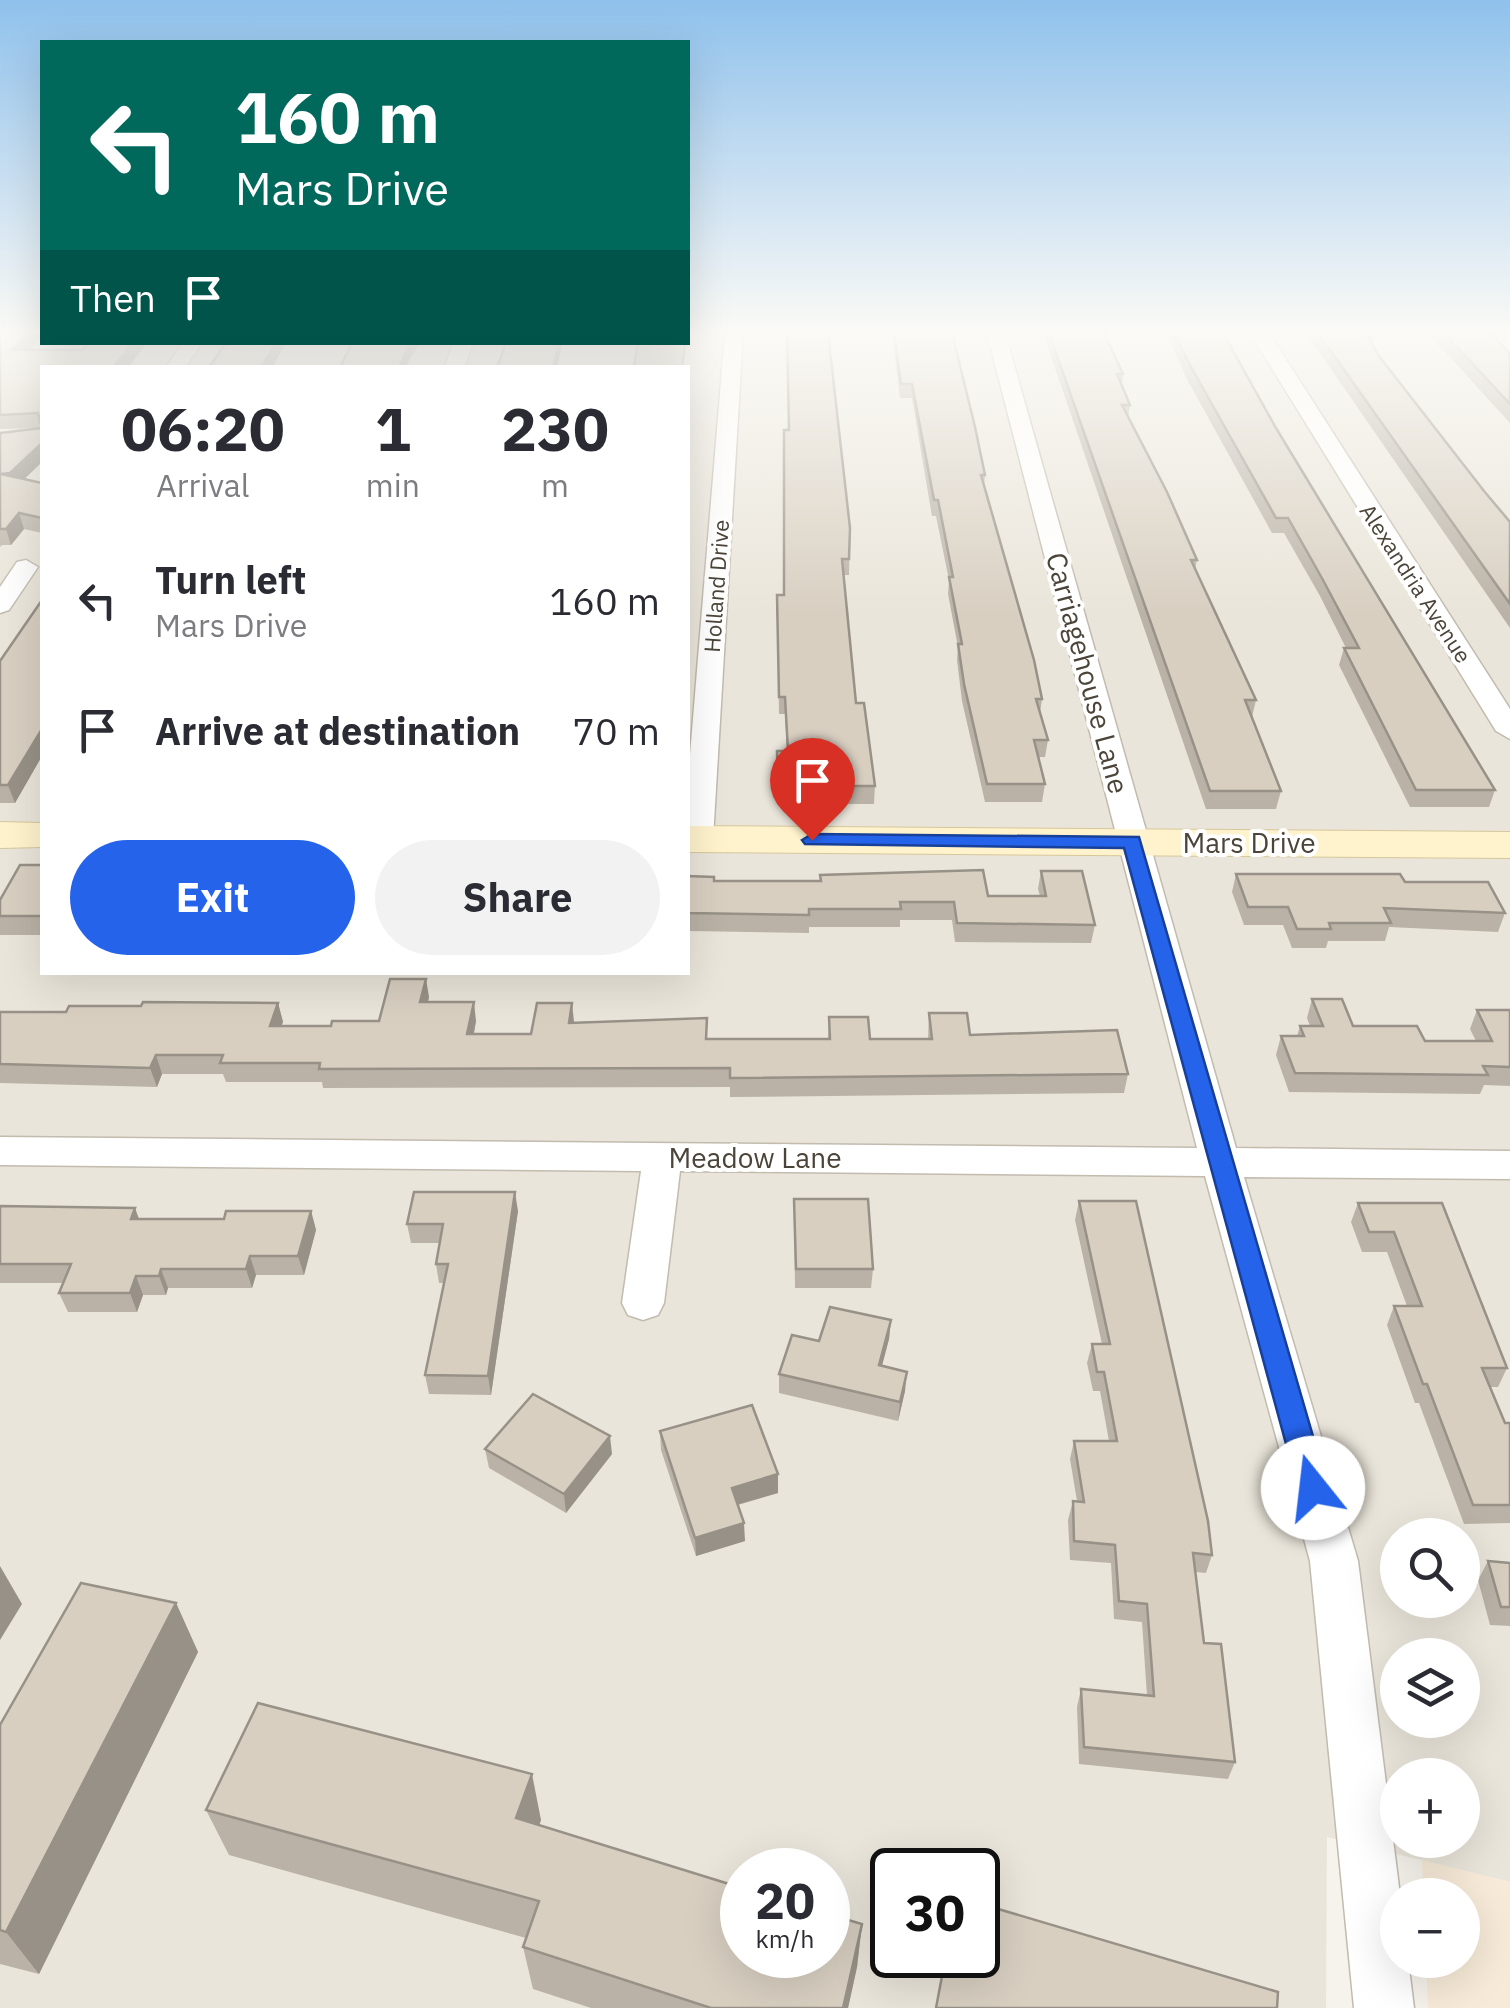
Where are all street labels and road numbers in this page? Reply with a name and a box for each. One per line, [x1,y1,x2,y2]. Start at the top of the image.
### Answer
street label: Alexandria Avenue [1354,498,1478,668]
street label: Holland Drive [697,519,735,653]
street label: Carriagehouse Lane [1038,548,1138,798]
street label: Mars Drive [1182,824,1316,861]
street label: Meadow Lane [668,1139,842,1176]

